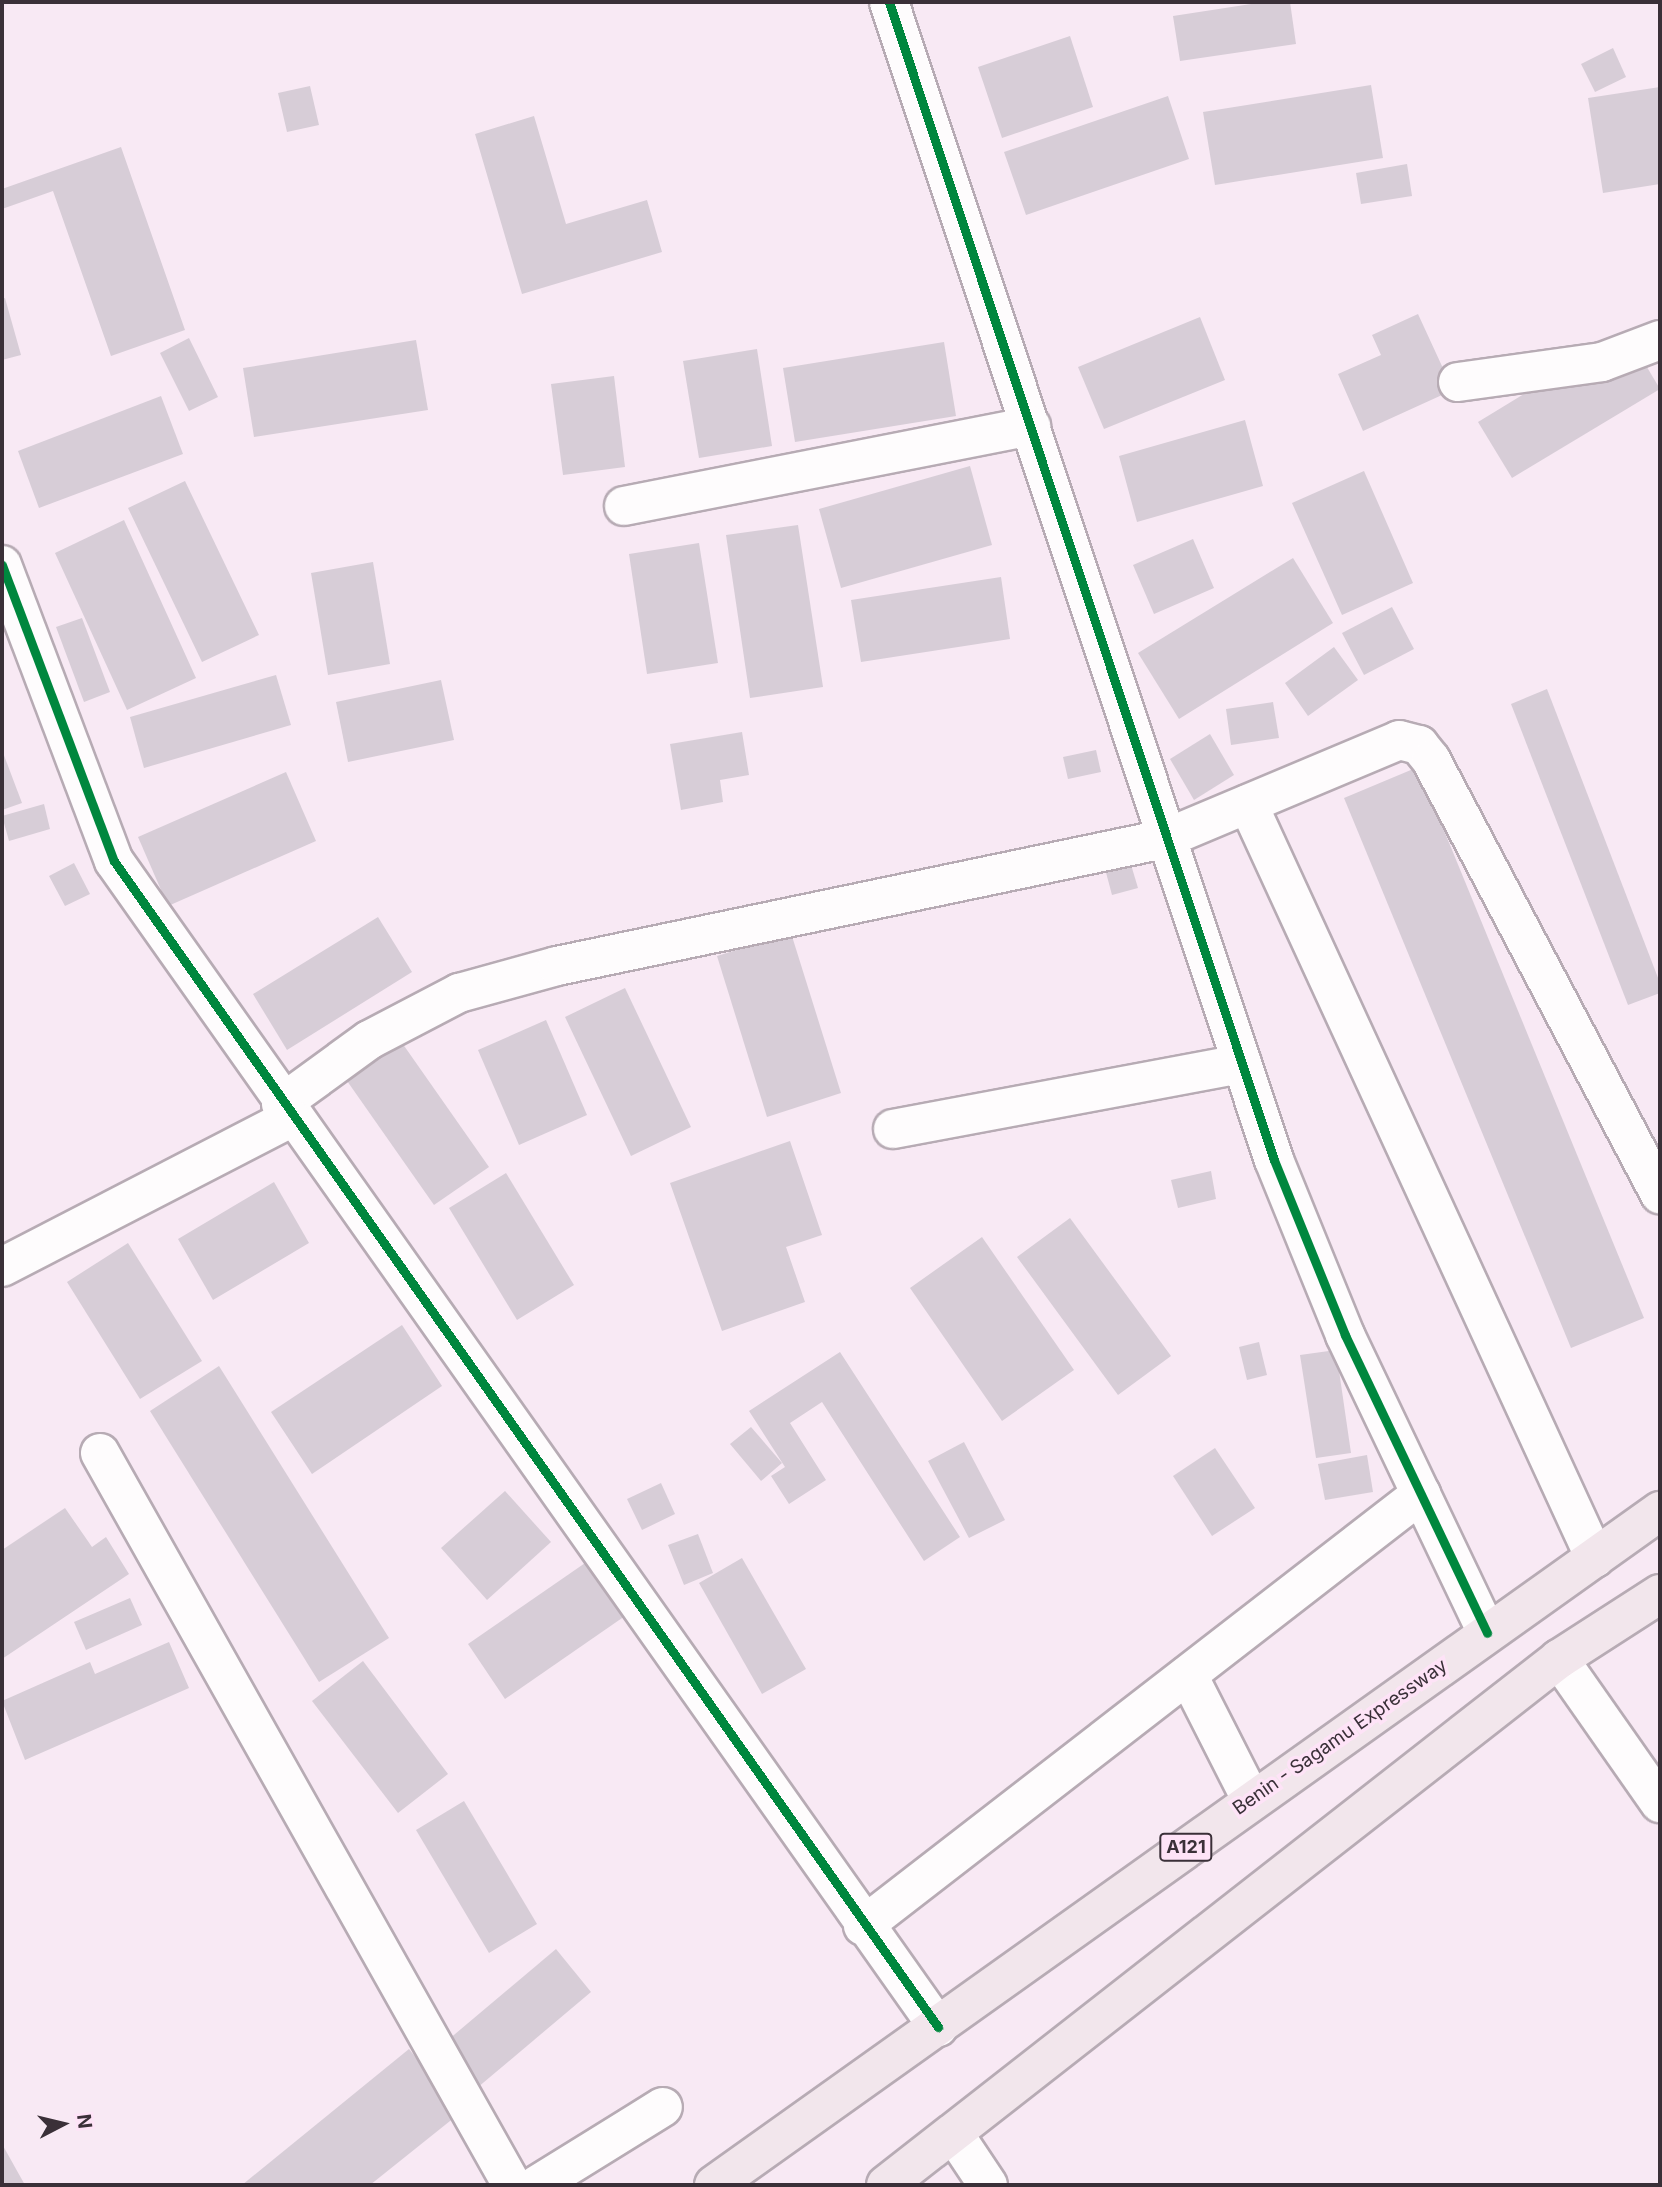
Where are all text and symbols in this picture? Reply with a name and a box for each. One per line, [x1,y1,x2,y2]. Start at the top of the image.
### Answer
street label: Benin - Sagamu Expressway [1228,1654,1452,1820]
road number: A121 [1158,1832,1214,1861]
north arrow [28,2089,98,2159]
text: N [72,2113,97,2130]

